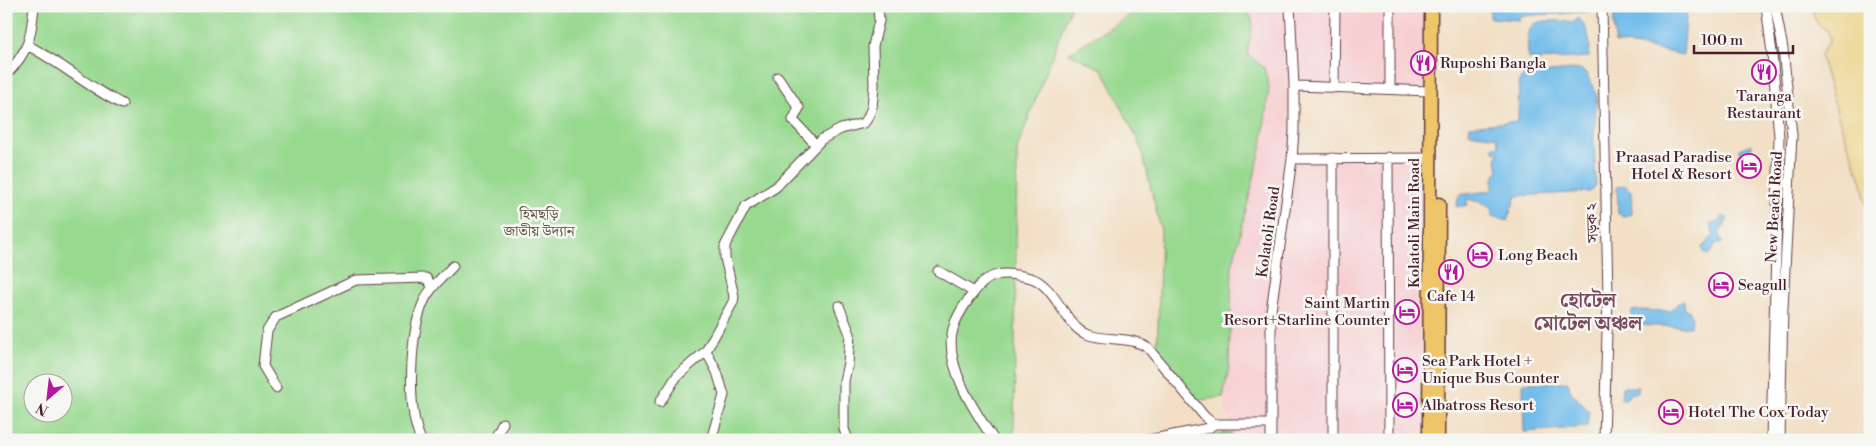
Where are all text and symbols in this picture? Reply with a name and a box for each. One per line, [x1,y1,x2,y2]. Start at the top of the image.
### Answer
scale bar [1694,22,1792,54]
text: 100 m [1701,31,1743,50]
restaurant icon: Ruposhi Bangla [1410,50,1436,76]
place label: Ruposhi Bangla [1440,54,1547,73]
restaurant icon: Taranga Restaurant [1751,59,1777,85]
place label: Taranga Restaurant [1727,87,1802,123]
place label: Praasad Paradise Hotel & Resort [1616,148,1733,184]
street label: New Beach Road [1762,150,1787,263]
hotel icon: Praasad Paradise Hotel & Resort [1736,153,1762,179]
street label: Kolatoli Main Road [1405,158,1424,288]
street label: Kolatoli Road [1253,185,1284,279]
street label: সড়ক ২ [1582,202,1603,244]
park label: হিমছড়ি জাতীয় উদ্যান [502,205,576,241]
hotel icon: Long Beach [1467,242,1493,268]
place label: Long Beach [1498,246,1578,265]
restaurant icon: Cafe 14 [1438,259,1464,285]
hotel icon: Seagull [1708,272,1734,298]
place label: Seagull [1738,276,1788,295]
place label: Cafe 14 [1427,287,1475,306]
district label: হোটেল মোটেল অঞ্চল [1534,287,1644,337]
place label: Saint Martin Resort+Starline Counter [1224,294,1391,330]
hotel icon: Saint Martin Resort+Starline Counter [1394,299,1420,325]
place label: Sea Park Hotel + Unique Bus Counter [1422,352,1560,388]
hotel icon: Sea Park Hotel + Unique Bus Counter [1392,357,1418,383]
north arrow [22,374,72,424]
hotel icon: Albatross Resort [1392,392,1418,418]
place label: Albatross Resort [1421,396,1535,415]
text: N [33,398,51,419]
hotel icon: Hotel The Cox Today [1658,399,1684,425]
place label: Hotel The Cox Today [1688,403,1829,422]

